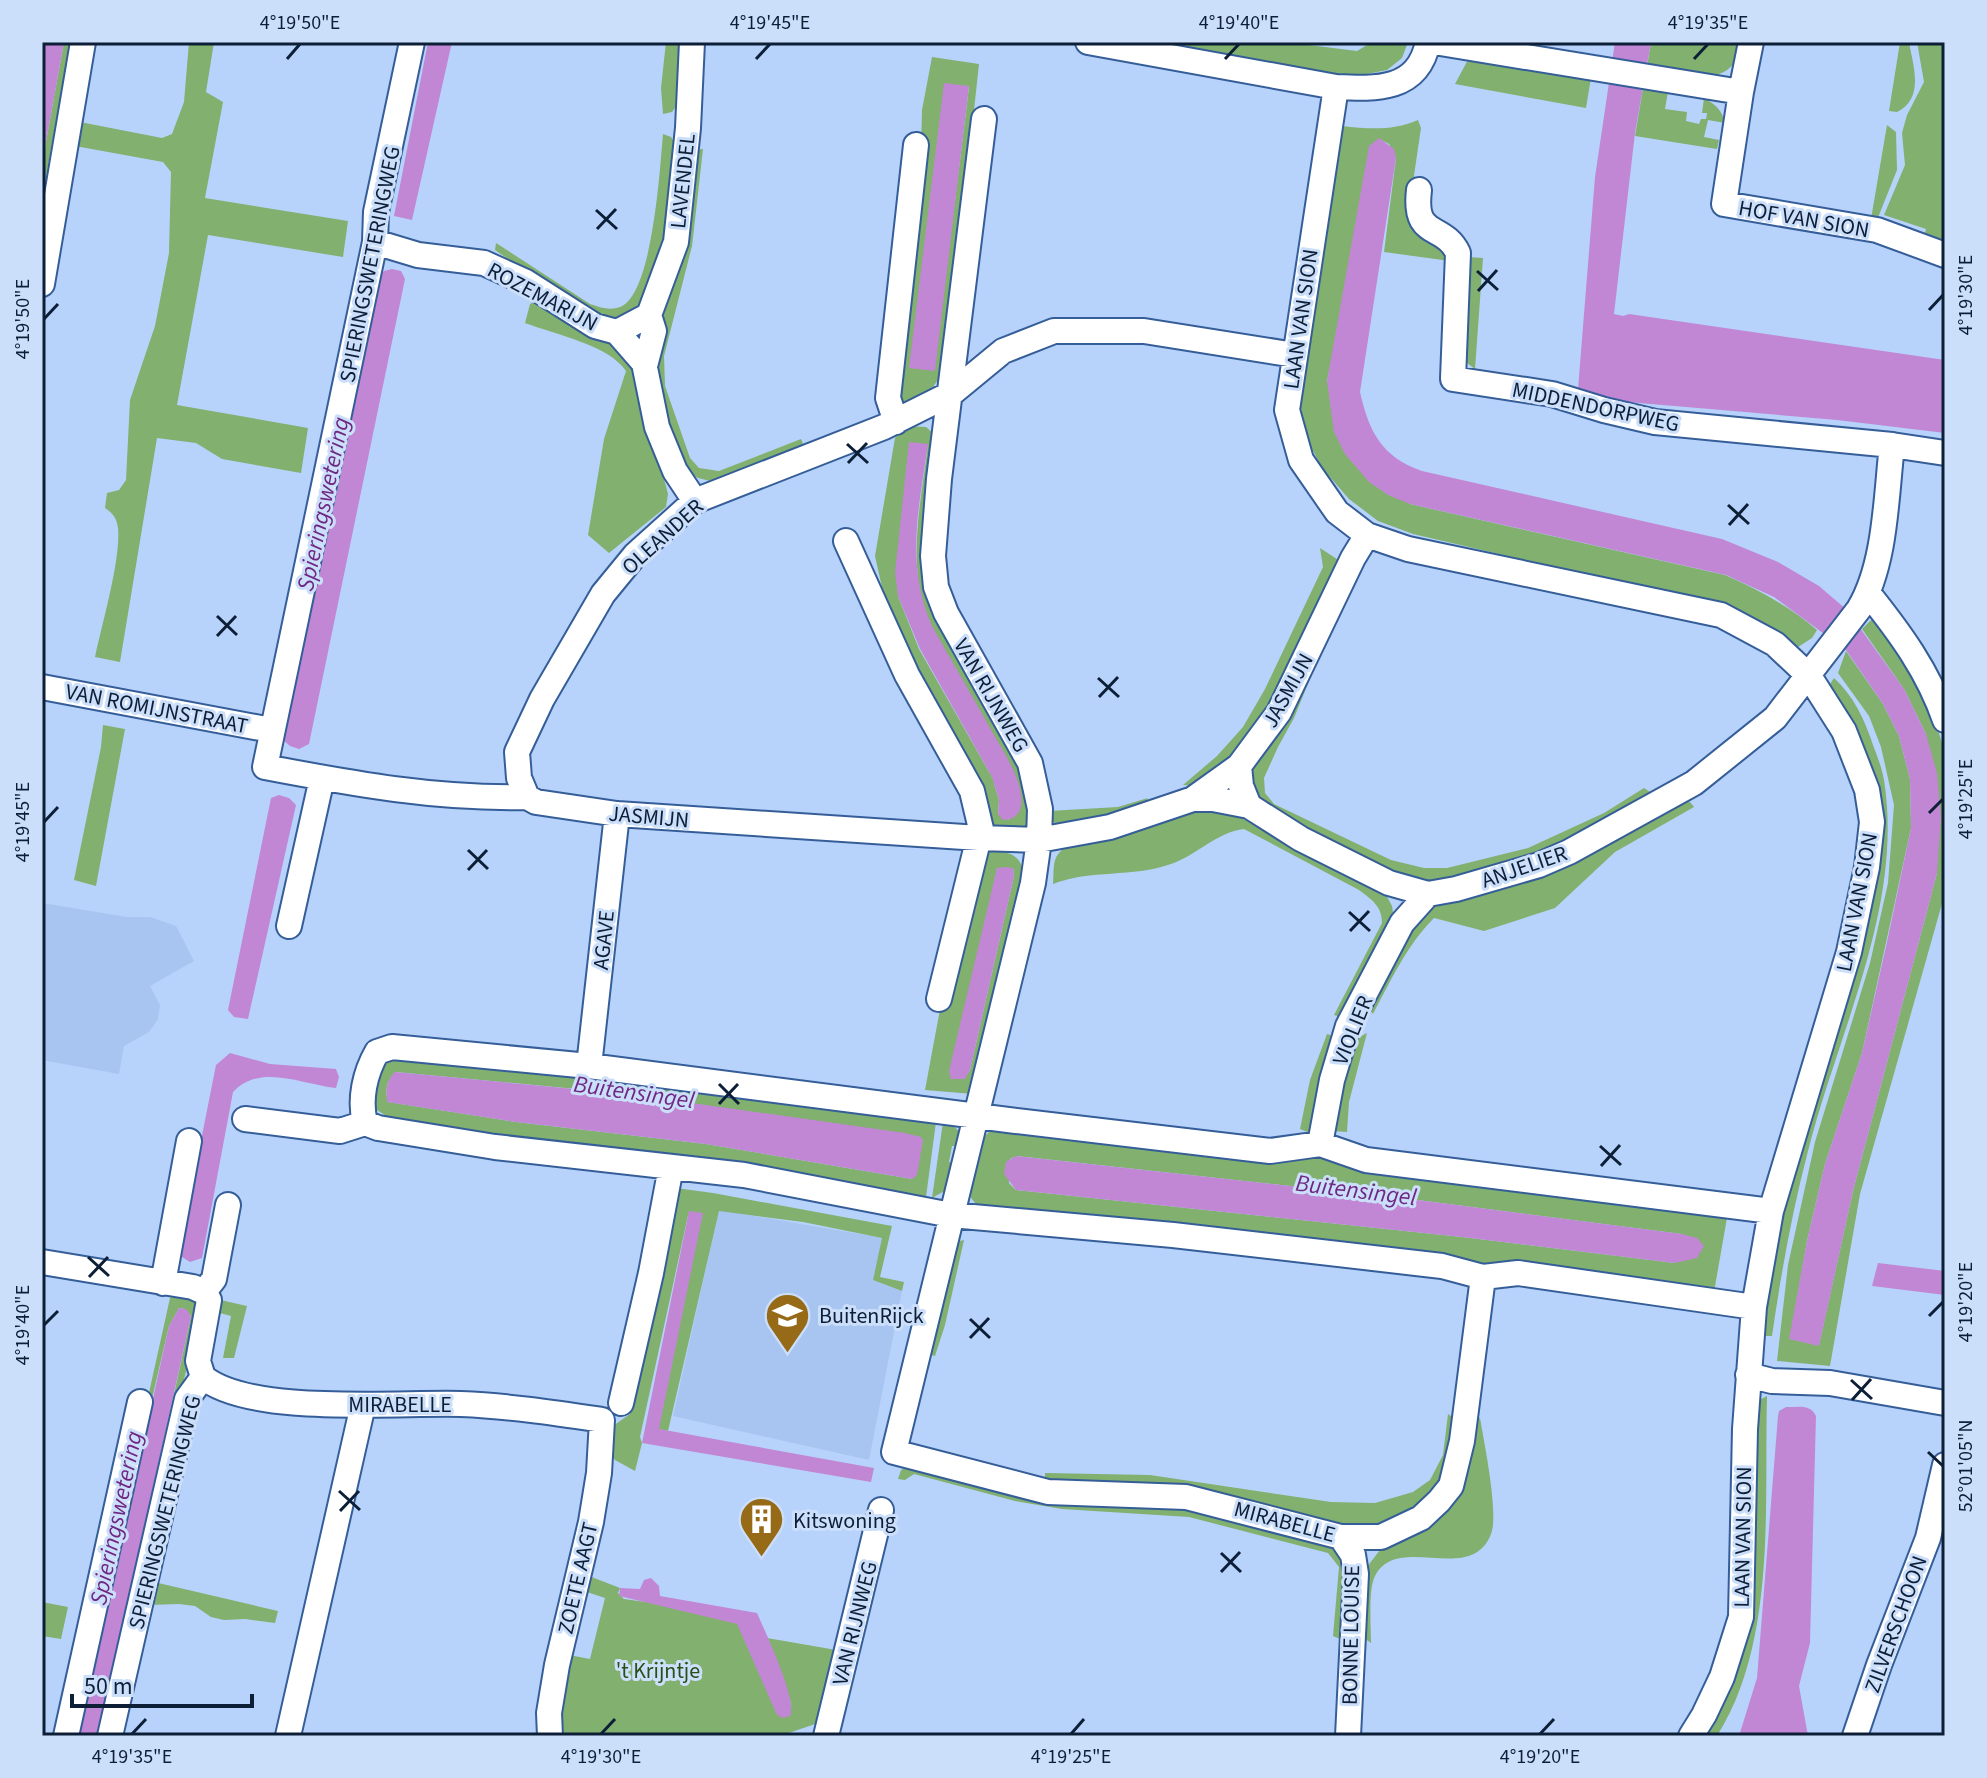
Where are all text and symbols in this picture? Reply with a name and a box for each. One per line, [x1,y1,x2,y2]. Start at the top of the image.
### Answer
text: 4°19'50"E [260,9,340,37]
text: 4°19'45"E [730,9,810,37]
text: 4°19'40"E [1199,9,1279,37]
text: 4°19'35"E [1668,9,1748,37]
street label: LAVENDEL [662,132,704,230]
street label: SPIERINGSWETERINGWEG [331,143,409,385]
street label: HOF VAN SION [1736,192,1872,246]
street label: LAAN VAN SION [1275,247,1327,391]
street label: ROZEMARIJN [482,254,604,339]
text: 4°19'30"E [1952,255,1980,335]
text: 4°19'50"E [9,279,37,359]
street label: MIDDENDORPWEG [1509,374,1682,440]
water label: Spieringswetering [288,414,359,594]
street label: OLEANDER [615,491,711,582]
street label: VAN RIJNWEG [945,632,1037,759]
street label: JASMIJN [1254,647,1321,734]
street label: VAN ROMIJNSTRAAT [63,676,251,742]
text: 4°19'25"E [1952,759,1980,839]
text: 4°19'45"E [9,782,37,862]
street label: JASMIJN [607,798,691,836]
street label: LAAN VAN SION [1828,830,1886,975]
street label: ANJELIER [1477,837,1572,897]
street label: AGAVE [585,909,623,972]
street label: VIOLIER [1325,991,1381,1070]
water label: Buitensingel [571,1067,697,1118]
water label: Buitensingel [1293,1166,1418,1215]
text: 4°19'20"E [1952,1262,1980,1342]
text: 4°19'40"E [9,1285,37,1365]
school or university icon: BuitenRijck [764,1291,812,1354]
place label: BuitenRijck [819,1300,924,1332]
street label: MIRABELLE [348,1389,452,1421]
street label: SPIERINGSWETERINGWEG [120,1392,210,1633]
text: 52°01'05"N [1952,1420,1980,1512]
water label: Spieringswetering [81,1428,152,1608]
street label: LAAN VAN SION [1726,1466,1760,1608]
street label: MIRABELLE [1231,1493,1339,1551]
building icon: Kitswoning [738,1496,786,1559]
place label: Kitswoning [793,1505,896,1537]
street label: ZOETE AAGT [550,1519,606,1637]
street label: ZILVERSCHOON [1856,1551,1936,1697]
street label: VAN RIJNWEG [824,1558,886,1689]
street label: BONNE LOUISE [1334,1565,1368,1705]
park label: 't Krijntje [616,1655,700,1687]
scale bar [72,1658,252,1708]
text: 50 m [84,1669,133,1704]
text: 4°19'35"E [92,1743,172,1771]
text: 4°19'30"E [561,1743,641,1771]
text: 4°19'25"E [1031,1743,1111,1771]
text: 4°19'20"E [1500,1743,1580,1771]

